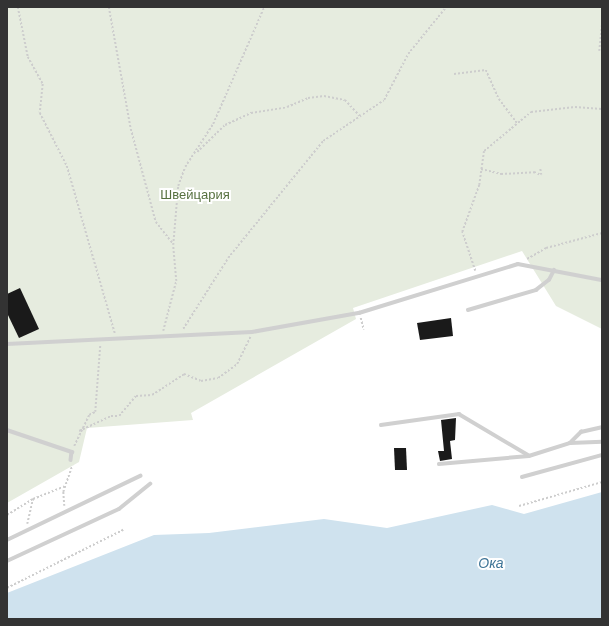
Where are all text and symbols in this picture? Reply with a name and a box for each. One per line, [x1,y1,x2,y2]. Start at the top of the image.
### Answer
park label: Швейцария [160,187,230,203]
water label: Ока [478,555,504,571]

